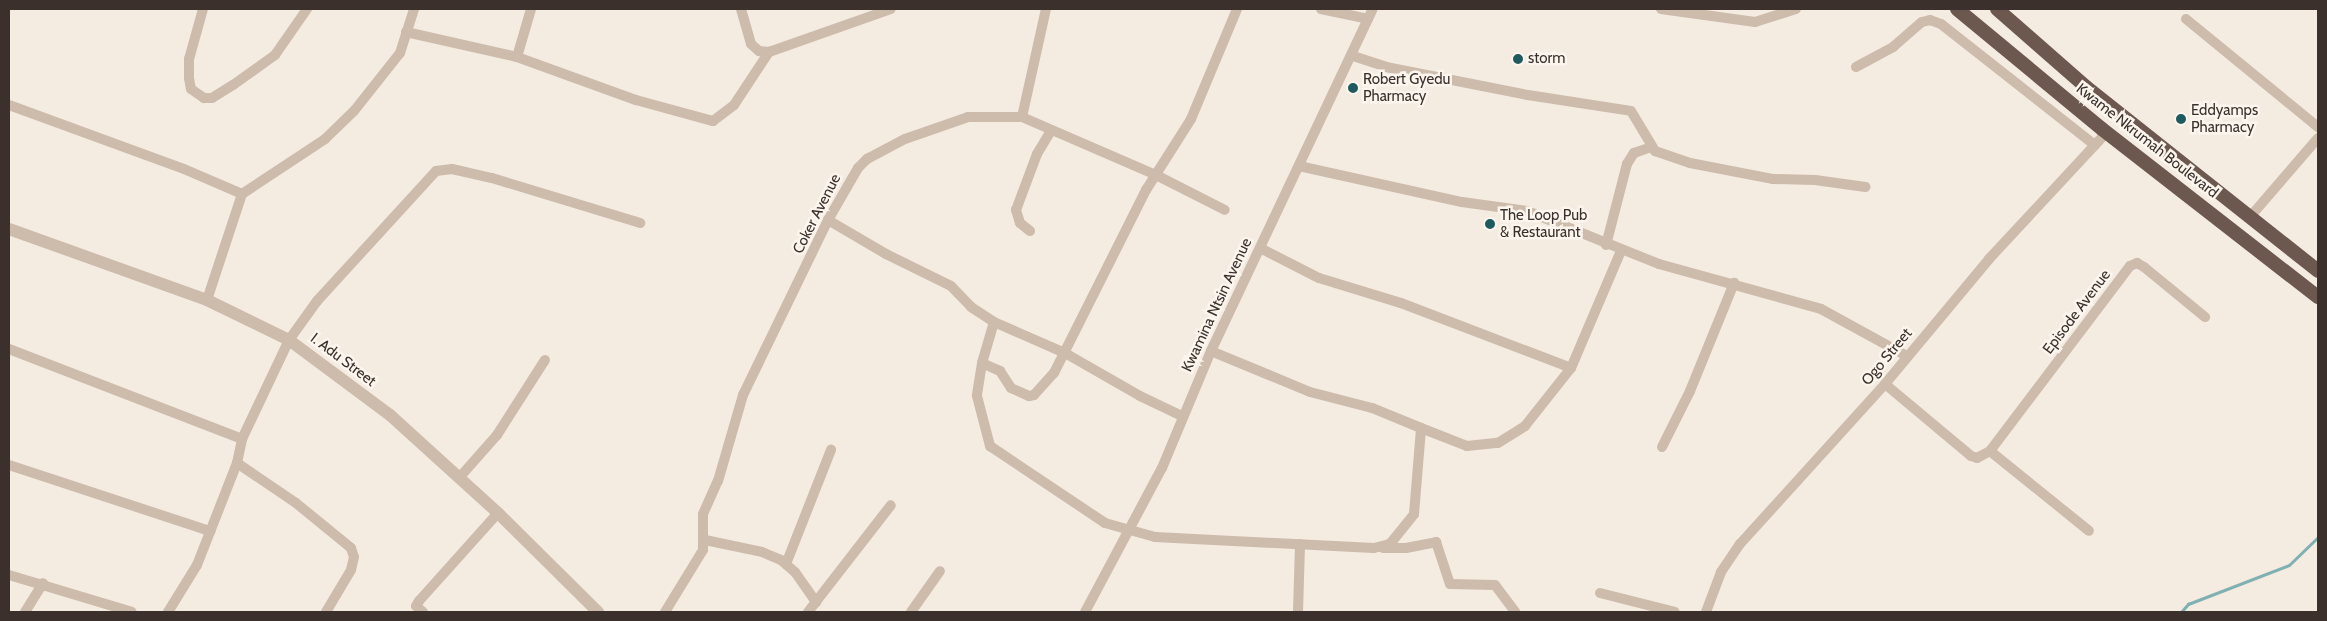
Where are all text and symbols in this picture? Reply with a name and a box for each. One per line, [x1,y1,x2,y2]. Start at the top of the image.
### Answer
place label: storm [1528,50,1565,68]
marker: storm [1512,53,1524,65]
place label: Robert Gyedu Pharmacy [1363,70,1450,105]
street label: Kwame Nkrumah Boulevard [2072,80,2222,202]
marker: Robert Gyedu Pharmacy [1347,82,1359,94]
place label: Eddyamps Pharmacy [2191,101,2258,136]
marker: Eddyamps Pharmacy [2175,113,2187,125]
street label: Coker Avenue [789,171,845,257]
place label: The Loop Pub & Restaurant [1500,206,1587,241]
marker: The Loop Pub & Restaurant [1484,218,1496,230]
street label: Kwamina Ntsin Avenue [1178,235,1256,375]
street label: Episode Avenue [2039,266,2115,358]
street label: Ogo Street [1858,325,1916,389]
street label: I. Adu Street [307,329,379,391]

